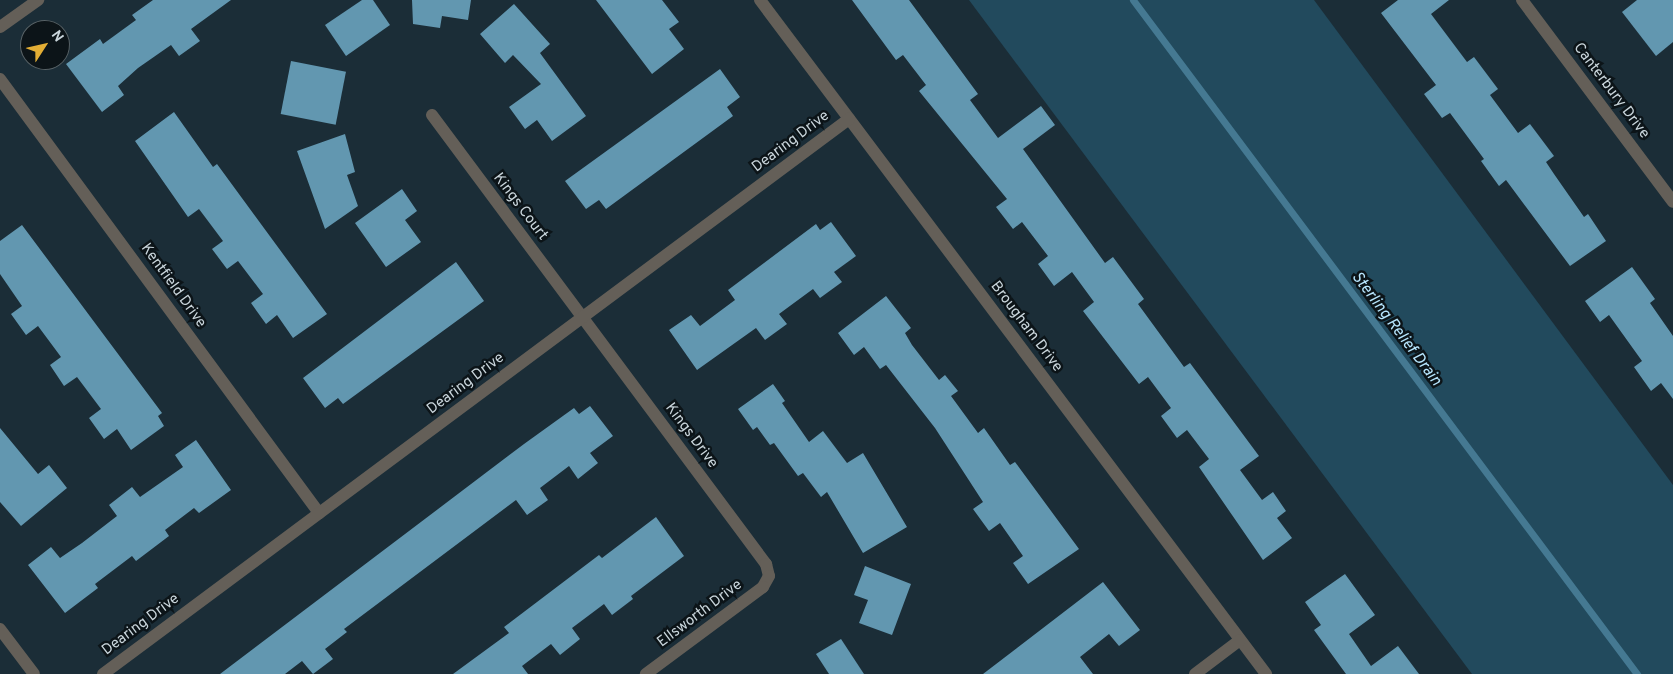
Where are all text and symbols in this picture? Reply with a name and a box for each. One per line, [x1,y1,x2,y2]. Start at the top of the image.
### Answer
north arrow [20,20,70,70]
text: N [47,28,67,46]
street label: Canterbury Drive [1569,39,1653,143]
street label: Dearing Drive [749,107,833,177]
street label: Kings Court [489,170,551,244]
street label: Kentfield Drive [136,240,210,332]
water label: Sterling Relief Drain [1347,268,1445,390]
street label: Brougham Drive [986,278,1066,376]
street label: Dearing Drive [424,349,508,419]
street label: Kings Drive [661,400,721,472]
street label: Ellsworth Drive [654,576,746,652]
street label: Dearing Drive [99,590,183,660]

